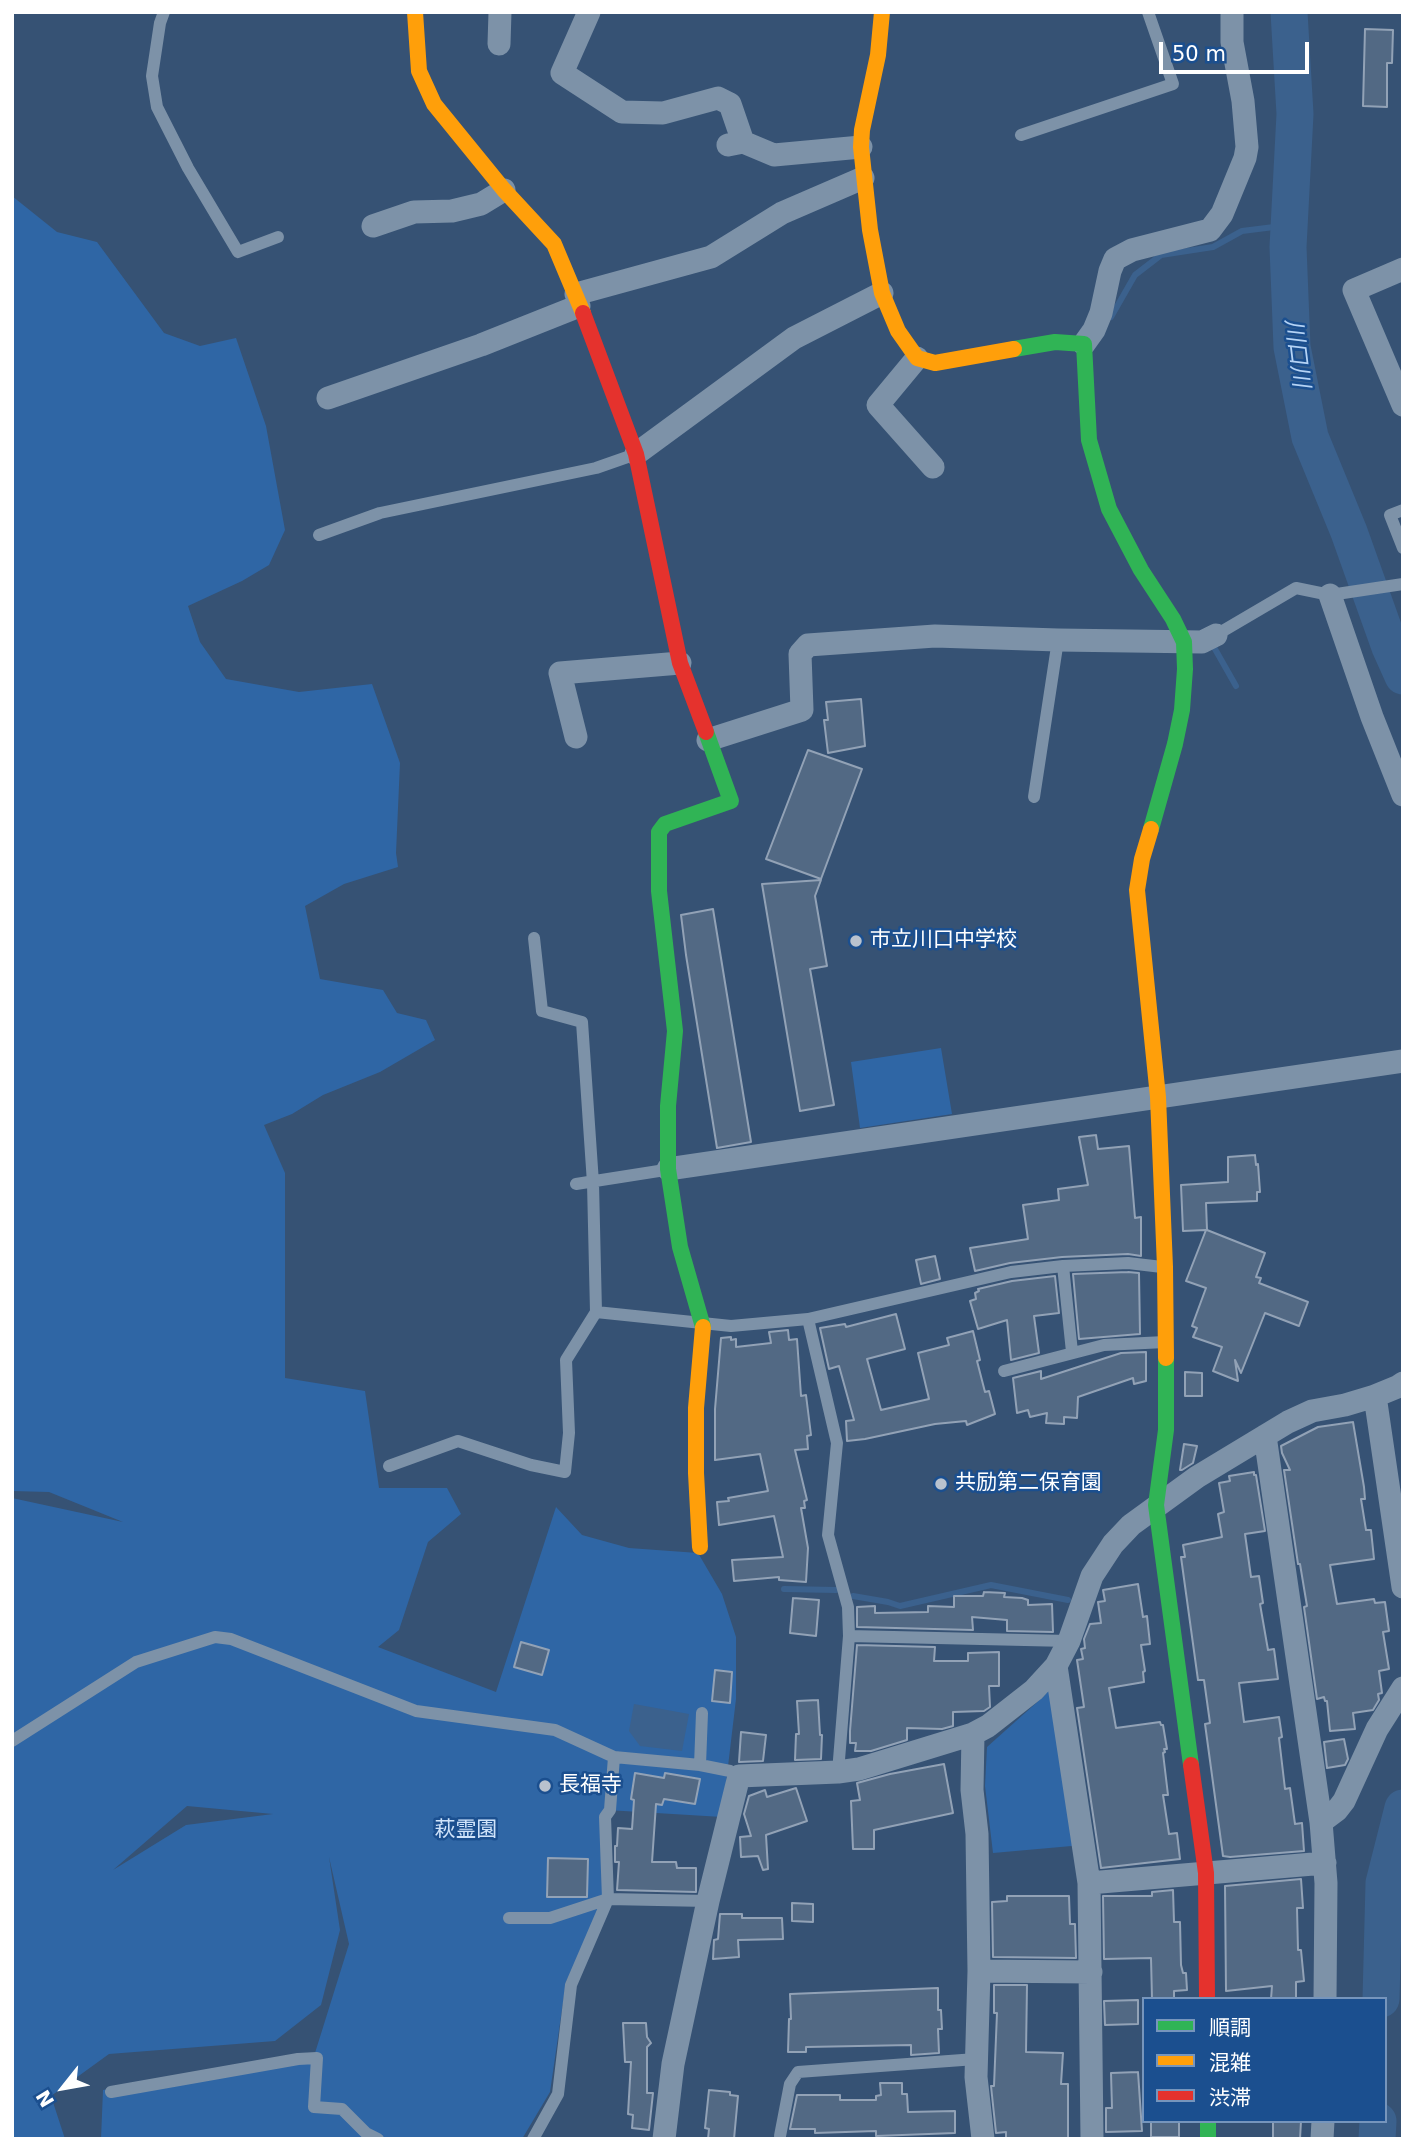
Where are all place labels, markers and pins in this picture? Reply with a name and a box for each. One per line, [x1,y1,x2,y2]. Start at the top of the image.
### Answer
place label: 市立川口中学校 [870,928,1017,954]
marker: 市立川口中学校 [848,933,864,949]
place label: 共励第二保育園 [955,1471,1102,1497]
marker: 共励第二保育園 [933,1476,949,1492]
place label: 長福寺 [559,1773,622,1799]
marker: 長福寺 [537,1778,553,1794]

